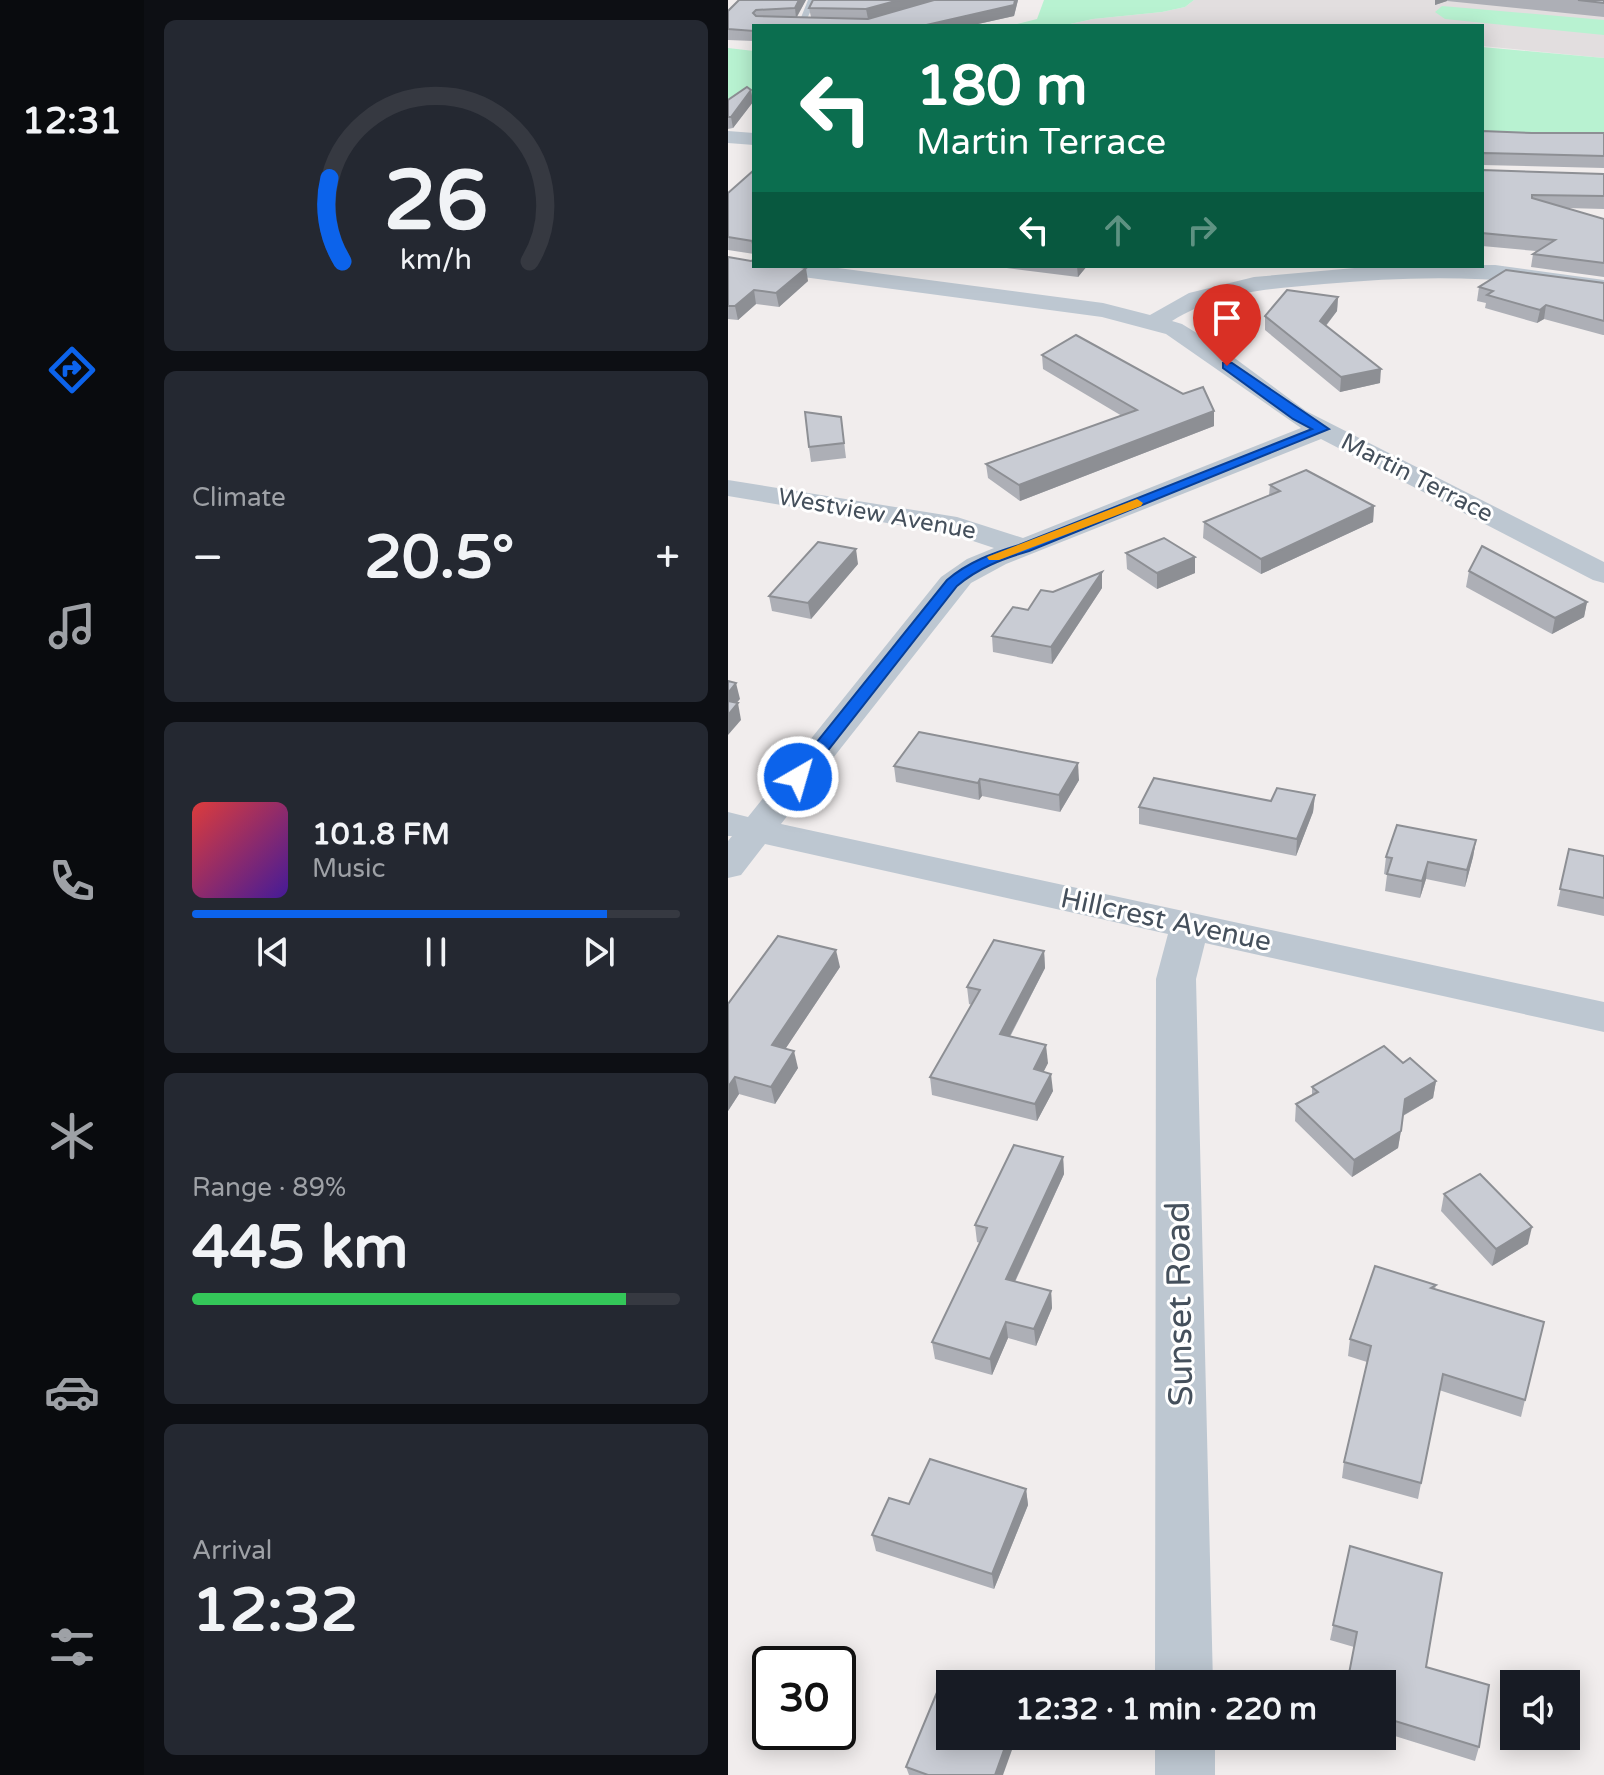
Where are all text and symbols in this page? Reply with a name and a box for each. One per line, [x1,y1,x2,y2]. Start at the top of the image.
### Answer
text: 180 m [916,53,1087,120]
icon: left [784,56,888,160]
text: 12:31 [22,100,122,143]
text: Martin Terrace [916,121,1166,164]
text: 26 [384,151,488,251]
icon: left [1012,208,1056,252]
icon: ahead [1096,208,1140,252]
icon: right [1180,208,1224,252]
text: km/h [400,243,472,277]
pin [1193,284,1261,366]
icon: arrive [1205,296,1249,340]
icon: directions [44,342,100,398]
street label: Martin Terrace [1336,427,1498,529]
text: Climate [192,482,286,513]
street label: Westview Avenue [776,482,978,546]
text: 20.5° [364,522,514,594]
text: − [192,532,223,585]
text: + [655,532,680,585]
icon: music [44,598,100,654]
position arrow [756,735,840,819]
text: 101.8 FM [312,816,450,853]
icon: phone [44,853,100,909]
text: Music [312,853,385,884]
street label: Hillcrest Avenue [1058,881,1274,959]
icon: previous [251,930,295,974]
icon: pause [414,930,458,974]
icon: next [577,930,621,974]
icon: climate [44,1108,100,1164]
text: Range · 89% [192,1172,346,1203]
street label: Sunset Road [1158,1201,1202,1407]
text: 445 km [192,1212,408,1284]
icon: car [44,1364,100,1420]
text: Arrival [192,1535,272,1566]
text: 12:32 [192,1575,358,1647]
icon: filters [44,1619,100,1675]
speed limit sign: 30 [752,1646,856,1750]
map controls [1500,1670,1580,1750]
button: sound [1500,1670,1580,1750]
text: 12:32 · 1 min · 220 m [1015,1691,1317,1728]

